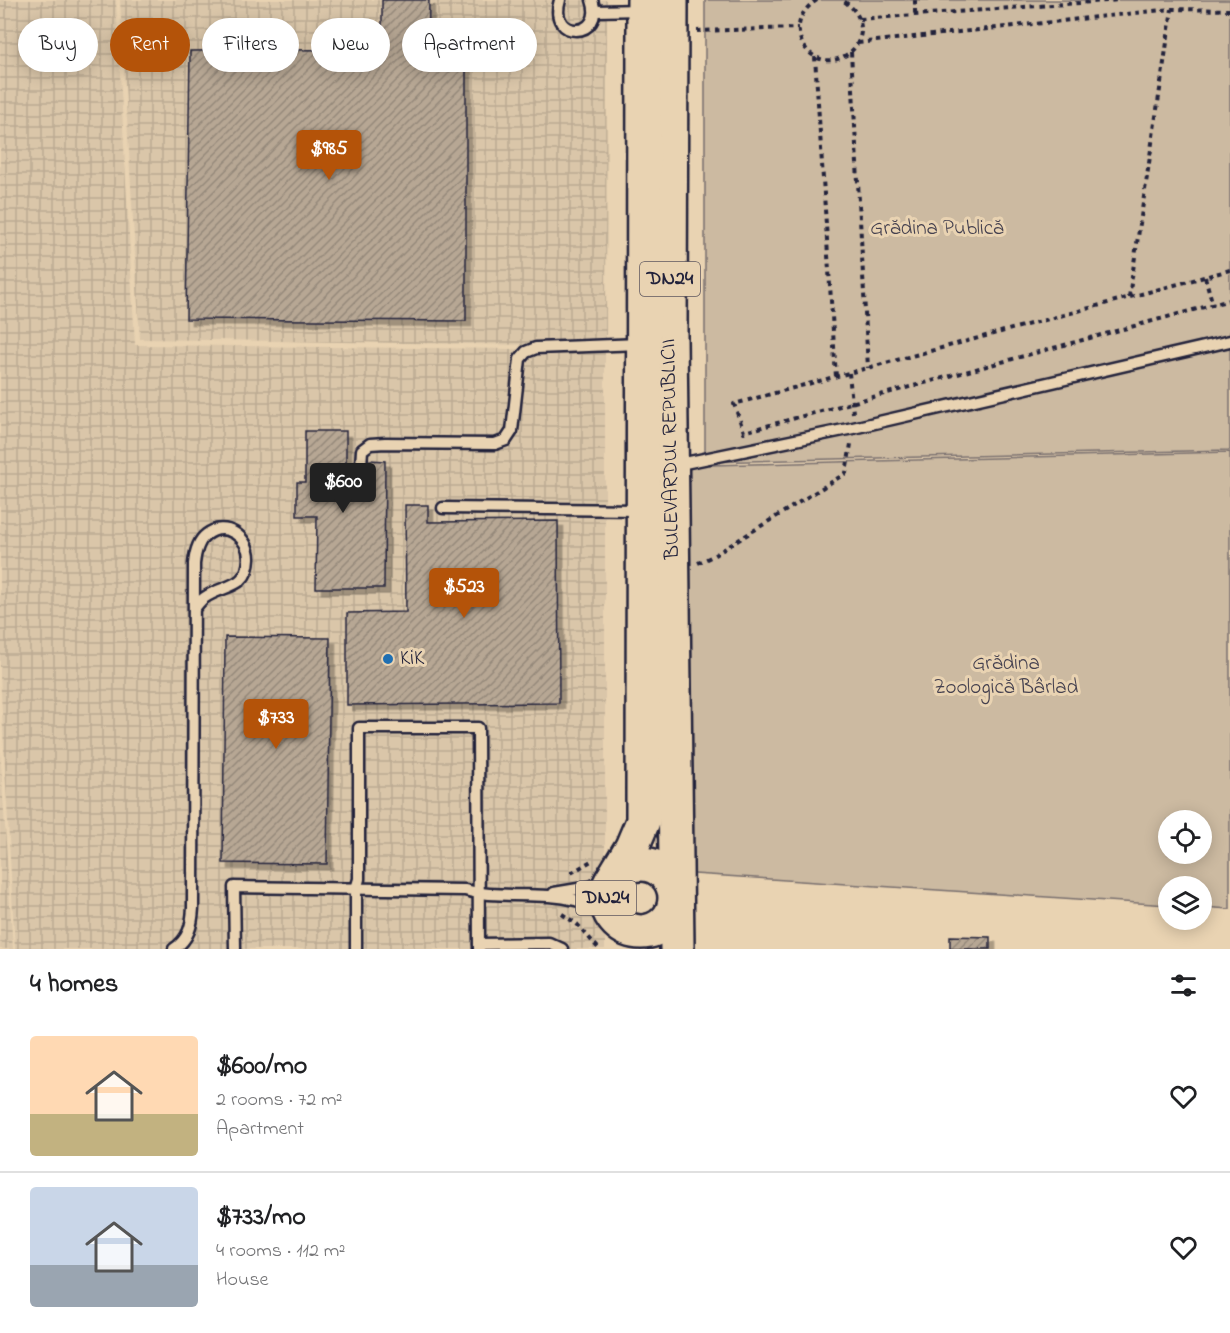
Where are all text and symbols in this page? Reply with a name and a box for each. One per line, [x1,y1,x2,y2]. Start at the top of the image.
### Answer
chip: Buy [18,18,98,72]
chip: Rent [110,18,190,72]
chip: Filters [202,18,299,72]
chip: New [311,18,390,72]
chip: Apartment [402,18,537,72]
pin: $985 [293,130,365,181]
text: $985 [310,135,348,164]
park label: Grădina Publică [870,214,1004,244]
road number: DN24 [640,262,700,296]
street label: BULEVARDUL REPUBLICII [654,338,688,561]
pin: $600 [307,463,379,514]
text: $600 [324,468,362,497]
pin: $523 [428,568,500,619]
text: $523 [443,573,485,602]
place label: KiK [400,644,425,674]
park label: Grădina Zoologică Bârlad [934,649,1079,705]
marker: KiK [381,652,395,666]
pin: $733 [240,699,312,750]
text: $733 [258,704,294,733]
map controls [1158,810,1212,930]
button: locate [1158,810,1212,864]
button: layers [1158,876,1212,930]
road number: DN24 [576,881,636,915]
text: 4 homes [30,966,118,1004]
icon: filters [1167,969,1200,1002]
text: $600/mo [216,1048,307,1086]
icon: home [78,1060,150,1132]
icon: heart [1167,1080,1200,1113]
text: 2 rooms · 72 m² [216,1086,343,1115]
text: Apartment [216,1115,304,1144]
text: $733/mo [216,1199,306,1237]
icon: home [78,1211,150,1283]
icon: heart [1167,1231,1200,1264]
text: 4 rooms · 112 m² [216,1237,345,1266]
text: House [216,1266,269,1295]

